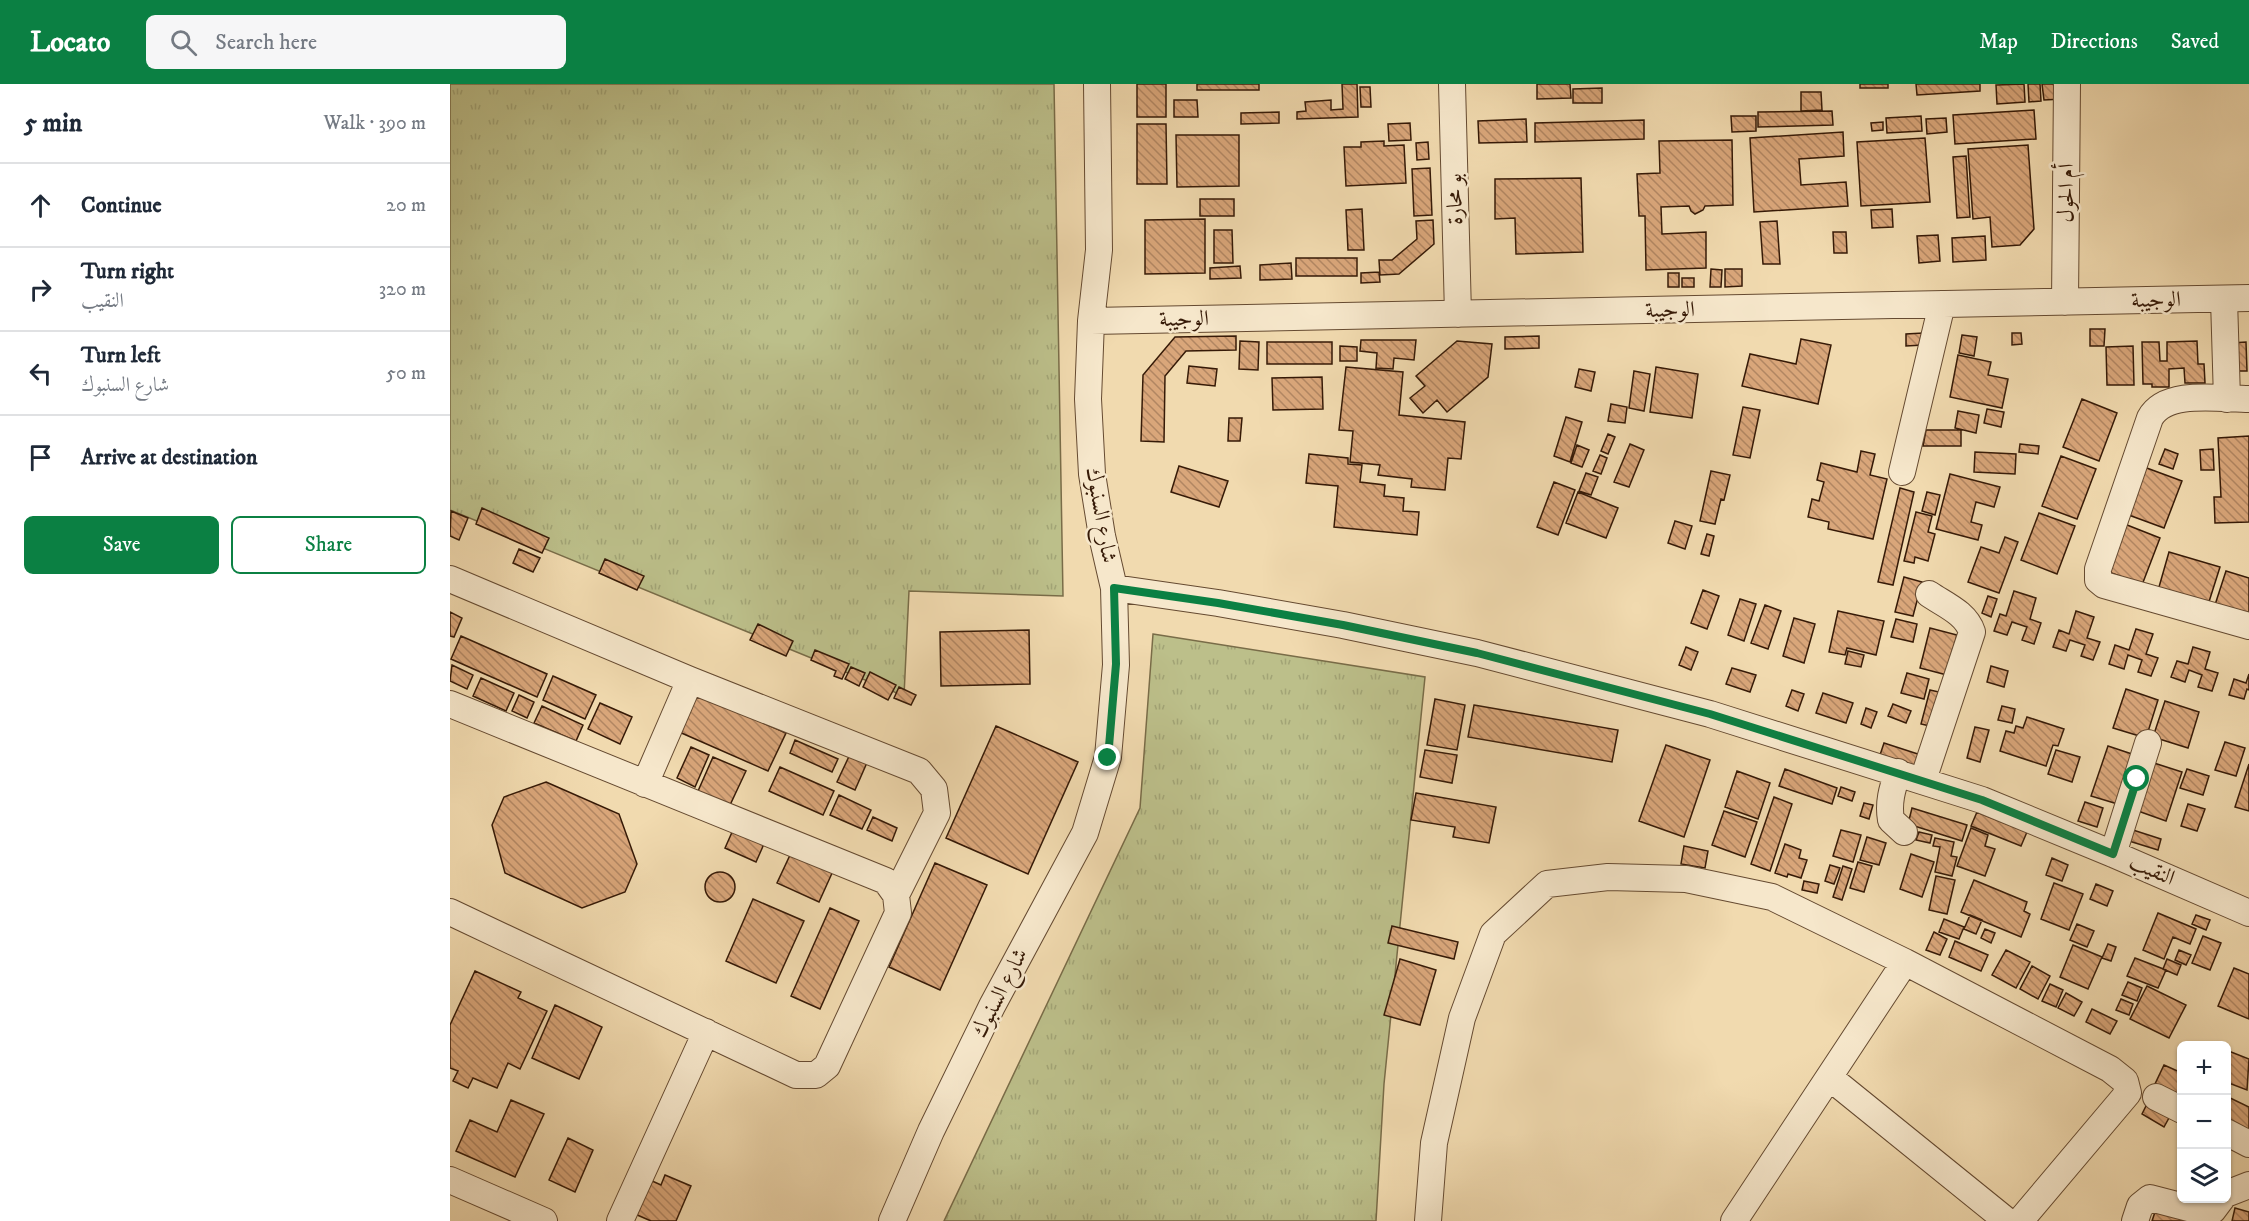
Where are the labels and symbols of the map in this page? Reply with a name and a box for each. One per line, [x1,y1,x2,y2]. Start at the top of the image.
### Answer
street label: أم الحول [2050,162,2085,223]
street label: بو محارة [1441,173,1469,225]
street label: الوجيبة [2131,286,2181,314]
street label: الوجيبة [1645,296,1695,324]
street label: الوجيبة [1159,305,1209,333]
street label: شارع السنبوك [1075,465,1123,566]
route end [1094,744,1120,770]
route start [2123,765,2149,791]
street label: النقيب [2125,848,2179,892]
street label: شارع السنبوك [966,944,1038,1044]

